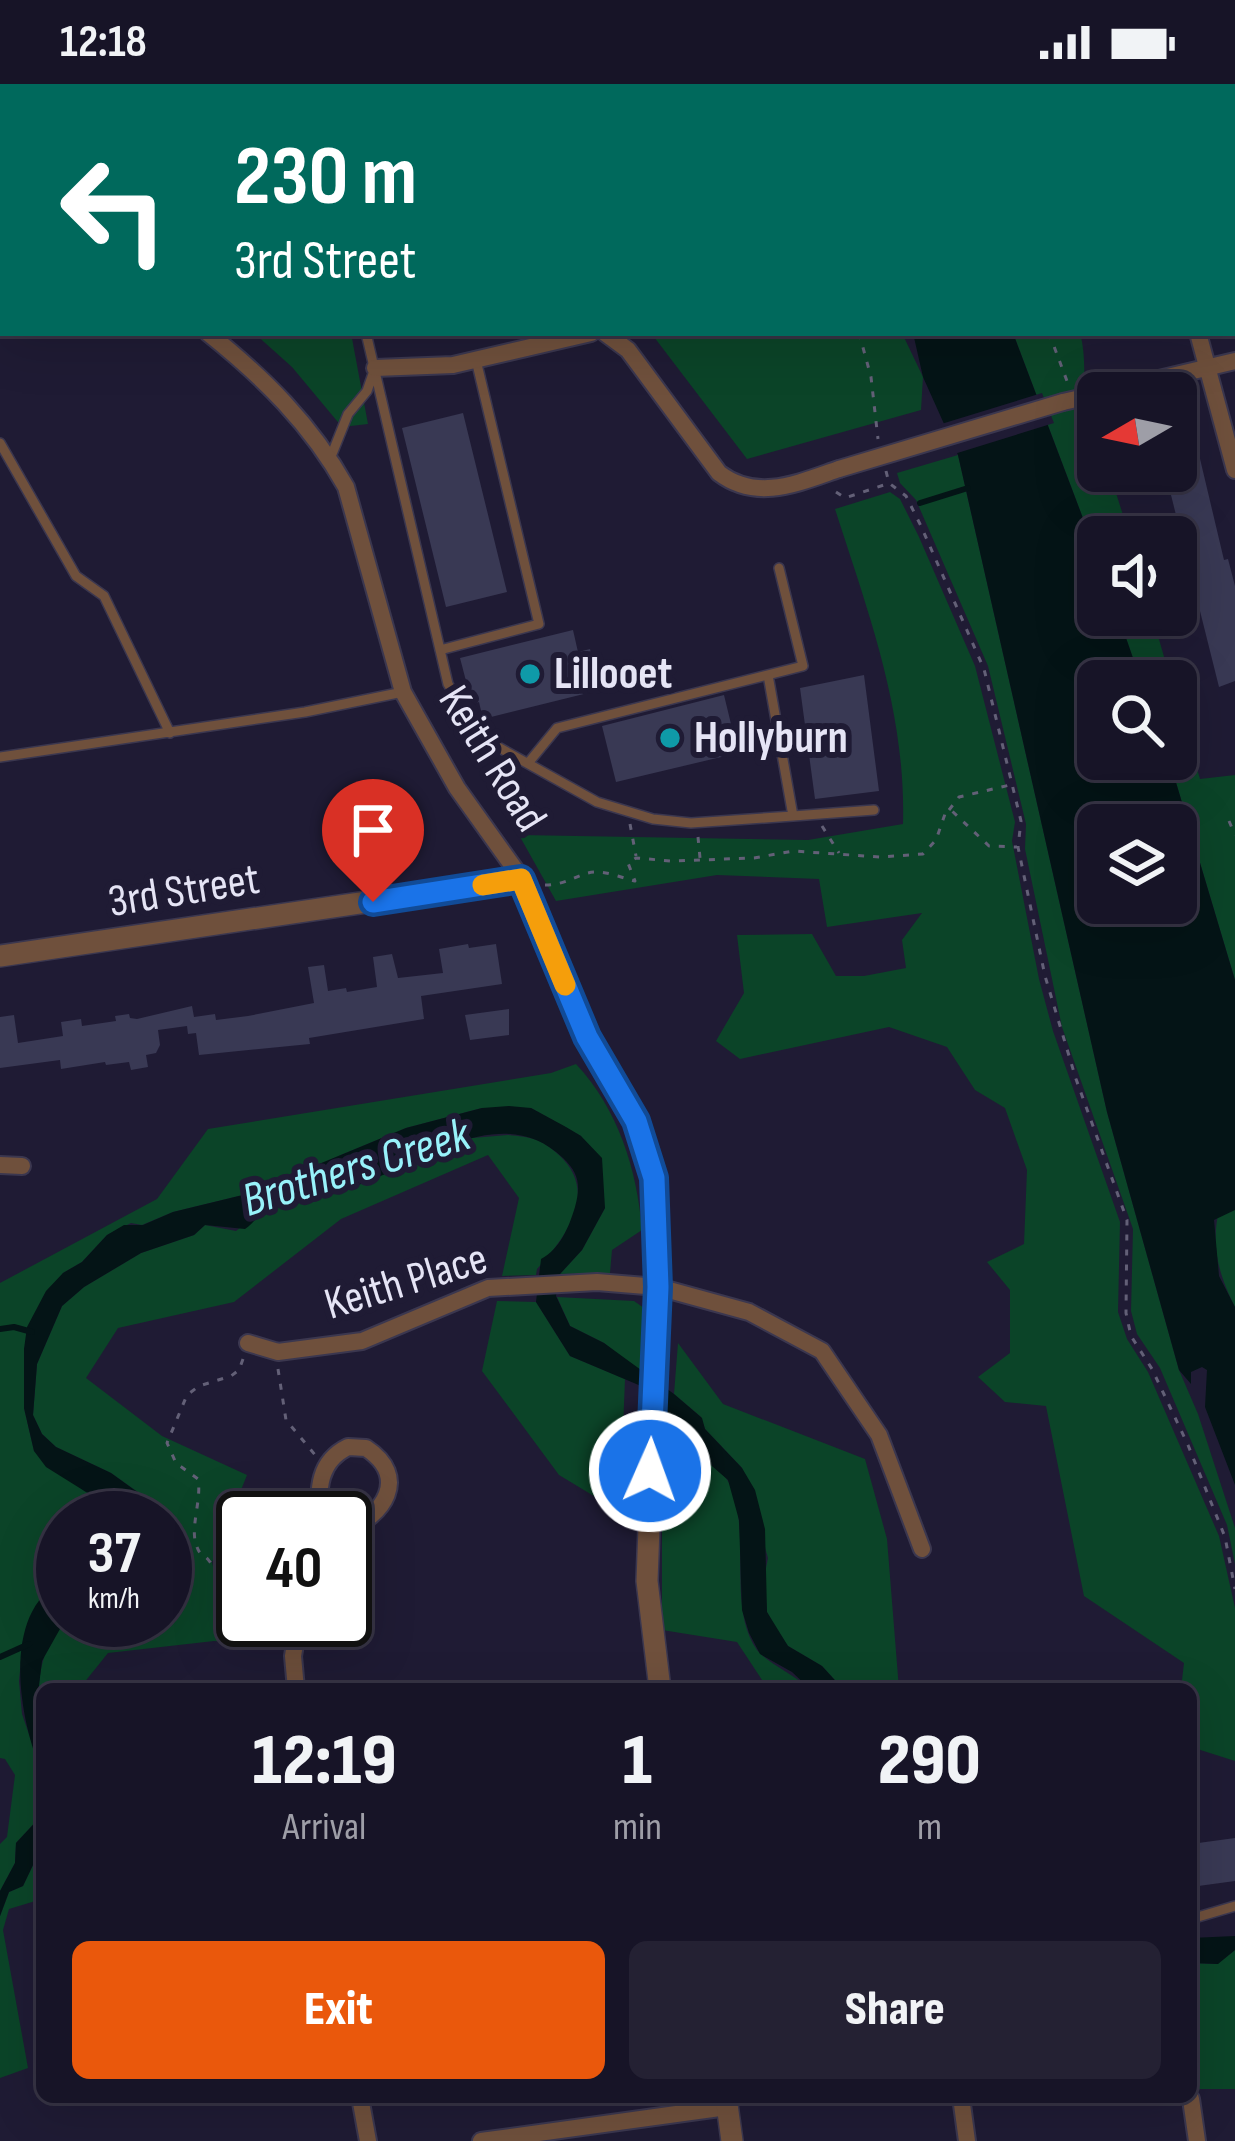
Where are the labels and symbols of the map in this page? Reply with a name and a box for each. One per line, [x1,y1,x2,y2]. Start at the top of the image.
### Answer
north arrow [1077,372,1197,492]
place label: Lillooet [554,647,672,702]
marker: Lillooet [517,661,543,687]
street label: Keith Road [426,676,558,842]
place label: Hollyburn [694,711,848,766]
marker: Hollyburn [657,725,683,751]
pin [322,779,424,902]
street label: 3rd Street [105,852,263,930]
water label: Brothers Creek [235,1106,479,1230]
street label: Keith Place [318,1231,494,1333]
position arrow [587,1408,713,1534]
speed limit sign: 40 [216,1491,372,1647]

